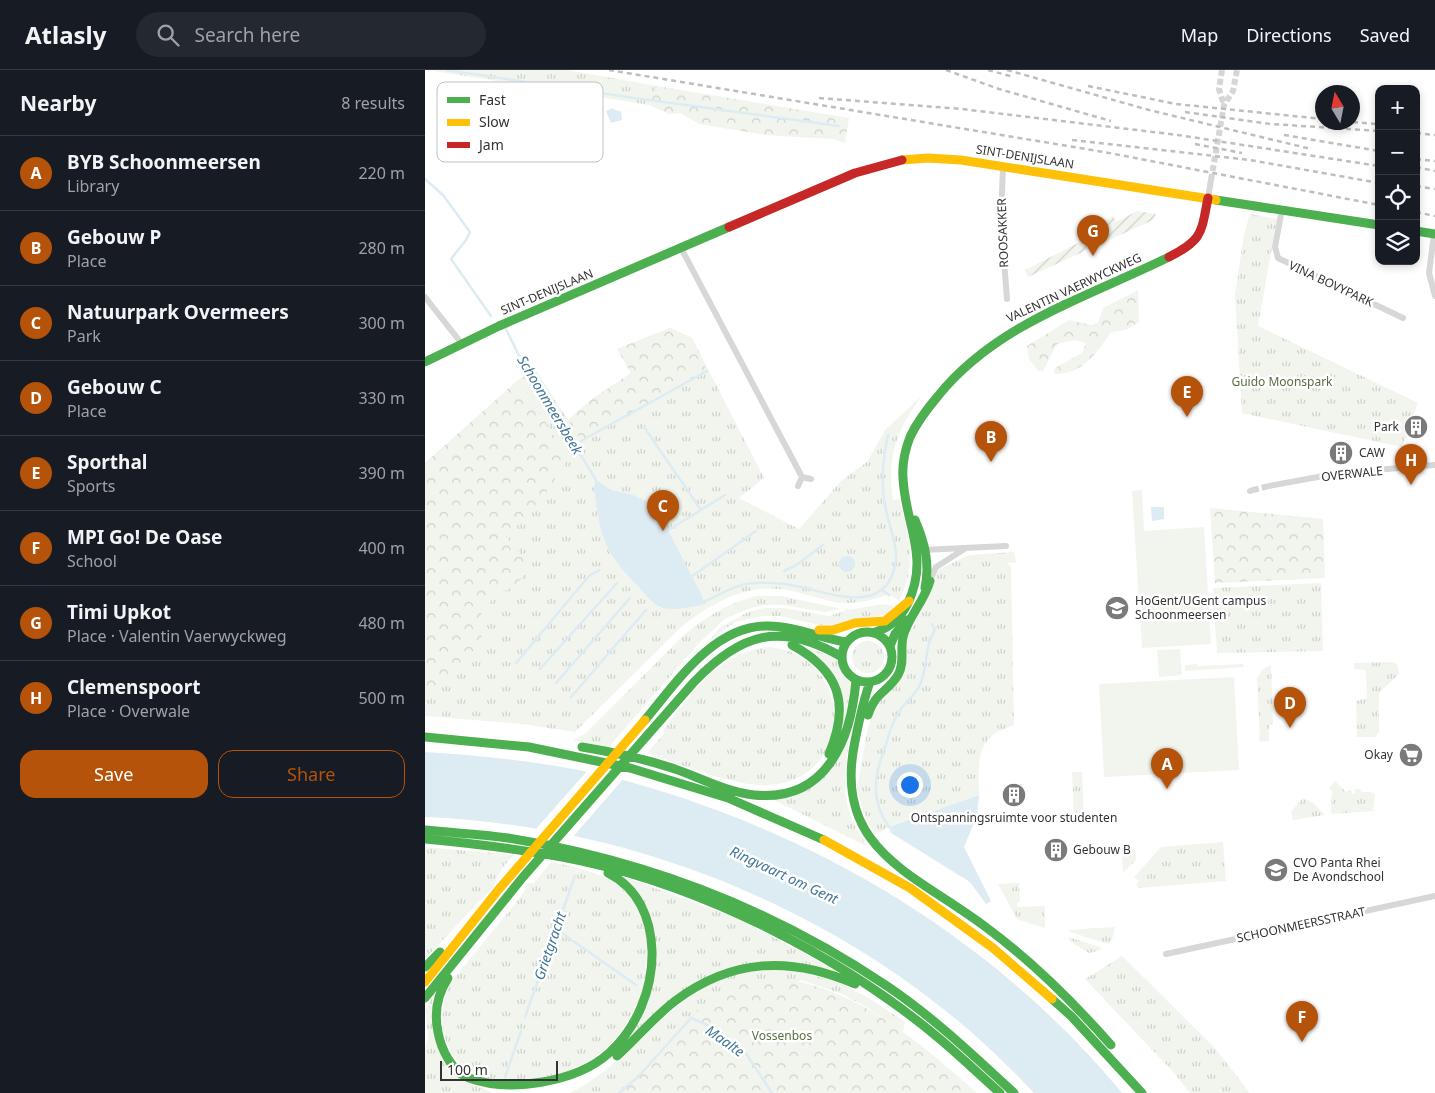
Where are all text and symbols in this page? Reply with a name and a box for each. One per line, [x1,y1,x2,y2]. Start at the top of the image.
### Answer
search box [136,12,486,57]
text: Atlasly [25,18,106,51]
icon: search [154,21,182,49]
text: Search here [194,22,300,48]
text: Map [1181,23,1218,47]
text: Directions [1246,23,1332,47]
text: Saved [1360,23,1410,47]
legend [437,82,603,162]
north arrow [1315,85,1360,130]
map controls [1375,85,1420,265]
button: + [1375,85,1420,130]
text: Nearby [20,89,96,117]
text: Fast [479,90,506,109]
text: 8 results [341,92,405,114]
text: Slow [479,112,510,131]
button: − [1375,130,1420,175]
text: Jam [477,135,504,154]
street label: SINT-DENIJSLAAN [975,140,1075,173]
text: BYB Schoonmeersen [67,149,261,175]
text: A [30,162,42,184]
text: 220 m [358,162,405,184]
text: Library [67,175,119,197]
button: locate [1375,175,1420,220]
street label: ROOSAKKER [993,197,1012,268]
pin: G [1077,215,1109,256]
button: layers [1375,220,1420,265]
text: Gebouw P [67,224,161,250]
text: B [31,237,41,259]
text: 280 m [358,237,405,259]
street label: VALENTIN VAERWYCKWEG [1003,249,1144,326]
text: Place [67,250,107,272]
street label: VINA BOVYPARK [1286,257,1377,311]
street label: SINT-DENIJSLAAN [498,264,596,319]
text: Natuurpark Overmeers [67,299,289,325]
text: C [31,312,41,334]
text: 300 m [358,312,405,334]
text: Park [67,325,101,347]
water label: Schoonmeersbeek [513,352,588,459]
park label: Guido Moonspark [1231,373,1333,390]
text: Gebouw C [67,374,162,400]
pin: E [1171,376,1203,417]
text: D [30,387,42,409]
text: 330 m [358,387,405,409]
text: Place [67,400,107,422]
building icon: Park [1403,414,1429,440]
place label: Park [1374,418,1400,435]
pin: B [975,421,1007,462]
building icon: CAW [1328,440,1354,466]
place label: CAW [1359,444,1385,461]
pin: H [1395,444,1427,485]
text: Sporthal [67,449,147,475]
text: E [32,462,40,484]
text: 390 m [358,462,405,484]
street label: OVERWALE [1320,462,1384,485]
text: Sports [67,475,115,497]
pin: C [647,490,679,531]
text: MPI Go! De Oase [67,524,222,550]
text: F [32,537,40,559]
text: 400 m [358,537,405,559]
text: School [67,550,117,572]
place label: HoGent/UGent campus Schoonmeersen [1135,592,1267,623]
school or university icon: HoGent/UGent campus Schoonmeersen [1104,595,1130,621]
text: Timi Upkot [67,599,171,625]
text: G [30,612,42,634]
text: 480 m [358,612,405,634]
text: Place · Valentin Vaerwyckweg [67,625,287,647]
text: Clemenspoort [67,674,200,700]
text: H [30,687,42,709]
text: 500 m [358,687,405,709]
pin: D [1274,687,1306,728]
text: Place · Overwale [67,700,190,722]
supermarket icon: Okay [1398,742,1424,768]
place label: Okay [1364,746,1394,763]
pin: A [1151,748,1183,789]
button: Save [20,750,208,798]
button: Share [218,750,405,798]
your location [897,772,923,798]
building icon: Ontspanningsruimte voor studenten [1001,782,1027,808]
place label: Ontspanningsruimte voor studenten [911,809,1117,826]
building icon: Gebouw B [1043,837,1069,863]
water label: Ringvaart om Gent [727,841,843,908]
place label: Gebouw B [1073,841,1131,858]
place label: CVO Panta Rhei De Avondschool [1293,854,1384,885]
school or university icon: CVO Panta Rhei De Avondschool [1263,857,1289,883]
street label: SCHOONMEERSSTRAAT [1235,903,1367,946]
water label: Grietgracht [529,908,570,982]
pin: F [1286,1001,1318,1042]
water label: Maalte [702,1020,748,1061]
park label: Vossenbos [752,1027,812,1044]
scale bar [440,1058,557,1081]
text: 100 m [447,1060,488,1079]

